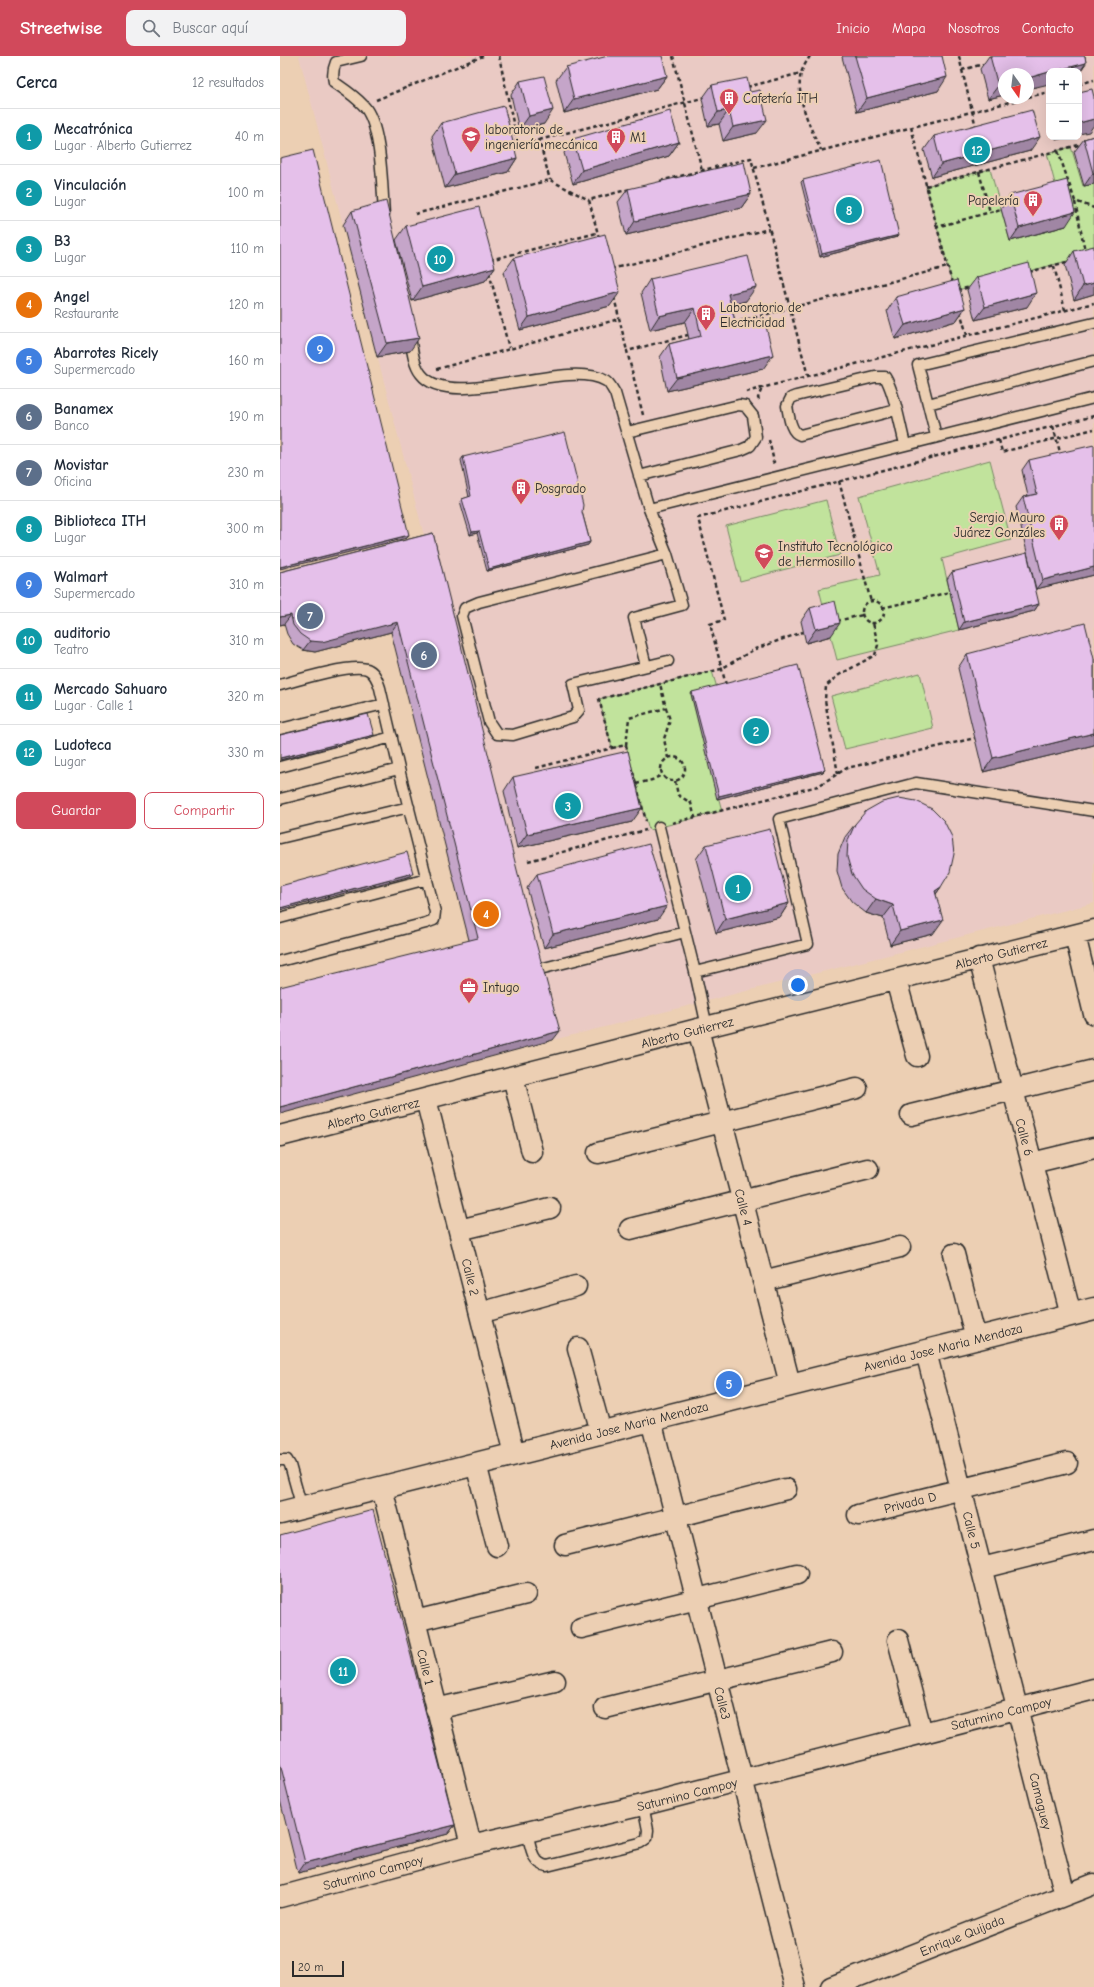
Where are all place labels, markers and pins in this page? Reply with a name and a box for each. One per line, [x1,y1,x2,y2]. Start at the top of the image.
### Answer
building icon: Cafetería ITH [718,87,740,115]
place label: Cafetería ITH [743,91,818,106]
place label: laboratorio de ingeniería mecánica [485,122,598,152]
school or university icon: laboratorio de ingeniería mecánica [460,125,482,153]
building icon: M1 [605,126,627,154]
place label: M1 [630,130,646,145]
pin: 12 [964,135,990,165]
building icon: Papelería [1022,189,1044,217]
place label: Papelería [968,193,1019,208]
pin: 8 [836,195,862,225]
pin: 10 [427,244,453,274]
place label: Laboratorio de Electricidad [720,300,802,330]
building icon: Laboratorio de Electricidad [695,303,717,331]
pin: 9 [307,334,333,364]
building icon: Posgrado [510,477,532,505]
place label: Posgrado [535,481,586,496]
place label: Sergio Mauro Juárez Gonzáles [954,510,1045,540]
building icon: Sergio Mauro Juárez Gonzáles [1048,513,1070,541]
place label: Instituto Tecnológico de Hermosillo [778,539,893,569]
school or university icon: Instituto Tecnológico de Hermosillo [753,542,775,570]
pin: 7 [297,601,323,631]
pin: 6 [411,640,437,670]
pin: 2 [743,716,769,746]
pin: 3 [555,791,581,821]
pin: 1 [725,873,751,903]
pin: 4 [473,899,499,929]
office icon: Intugo [458,976,480,1004]
place label: Intugo [483,980,520,995]
pin: 5 [716,1369,742,1399]
pin: 11 [330,1656,356,1686]

